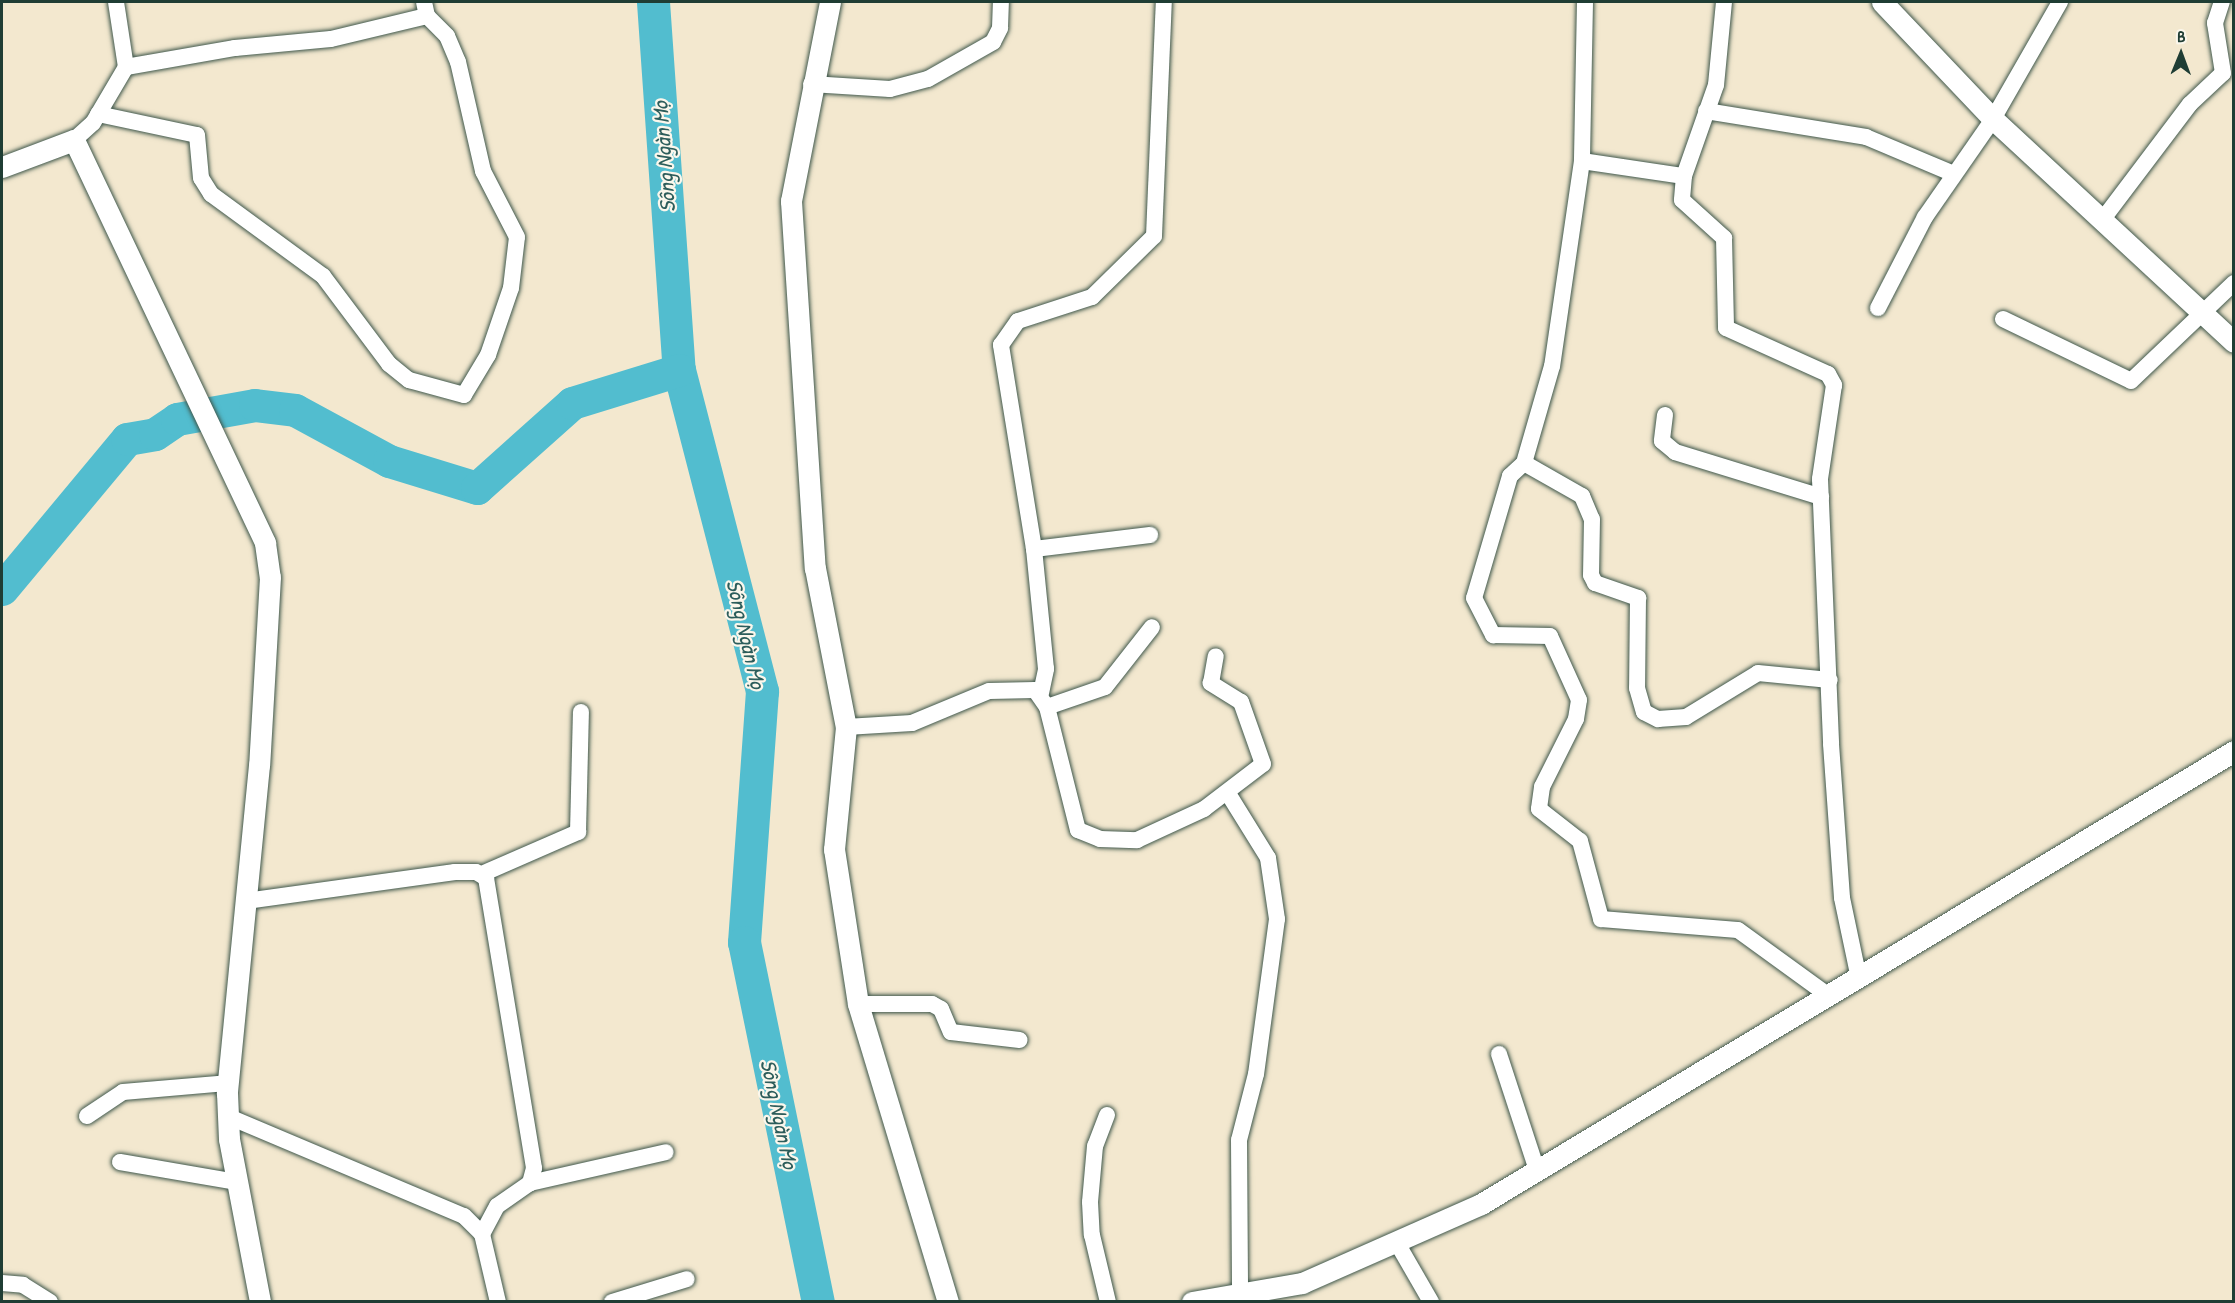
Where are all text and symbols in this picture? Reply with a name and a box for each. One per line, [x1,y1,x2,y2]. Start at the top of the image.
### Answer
north arrow [2151,24,2211,84]
text: B [2177,25,2186,47]
water label: Sông Ngàn Mọ [647,101,681,213]
water label: Sông Ngàn Mọ [721,577,771,691]
water label: Sông Ngàn Mọ [755,1057,803,1171]

